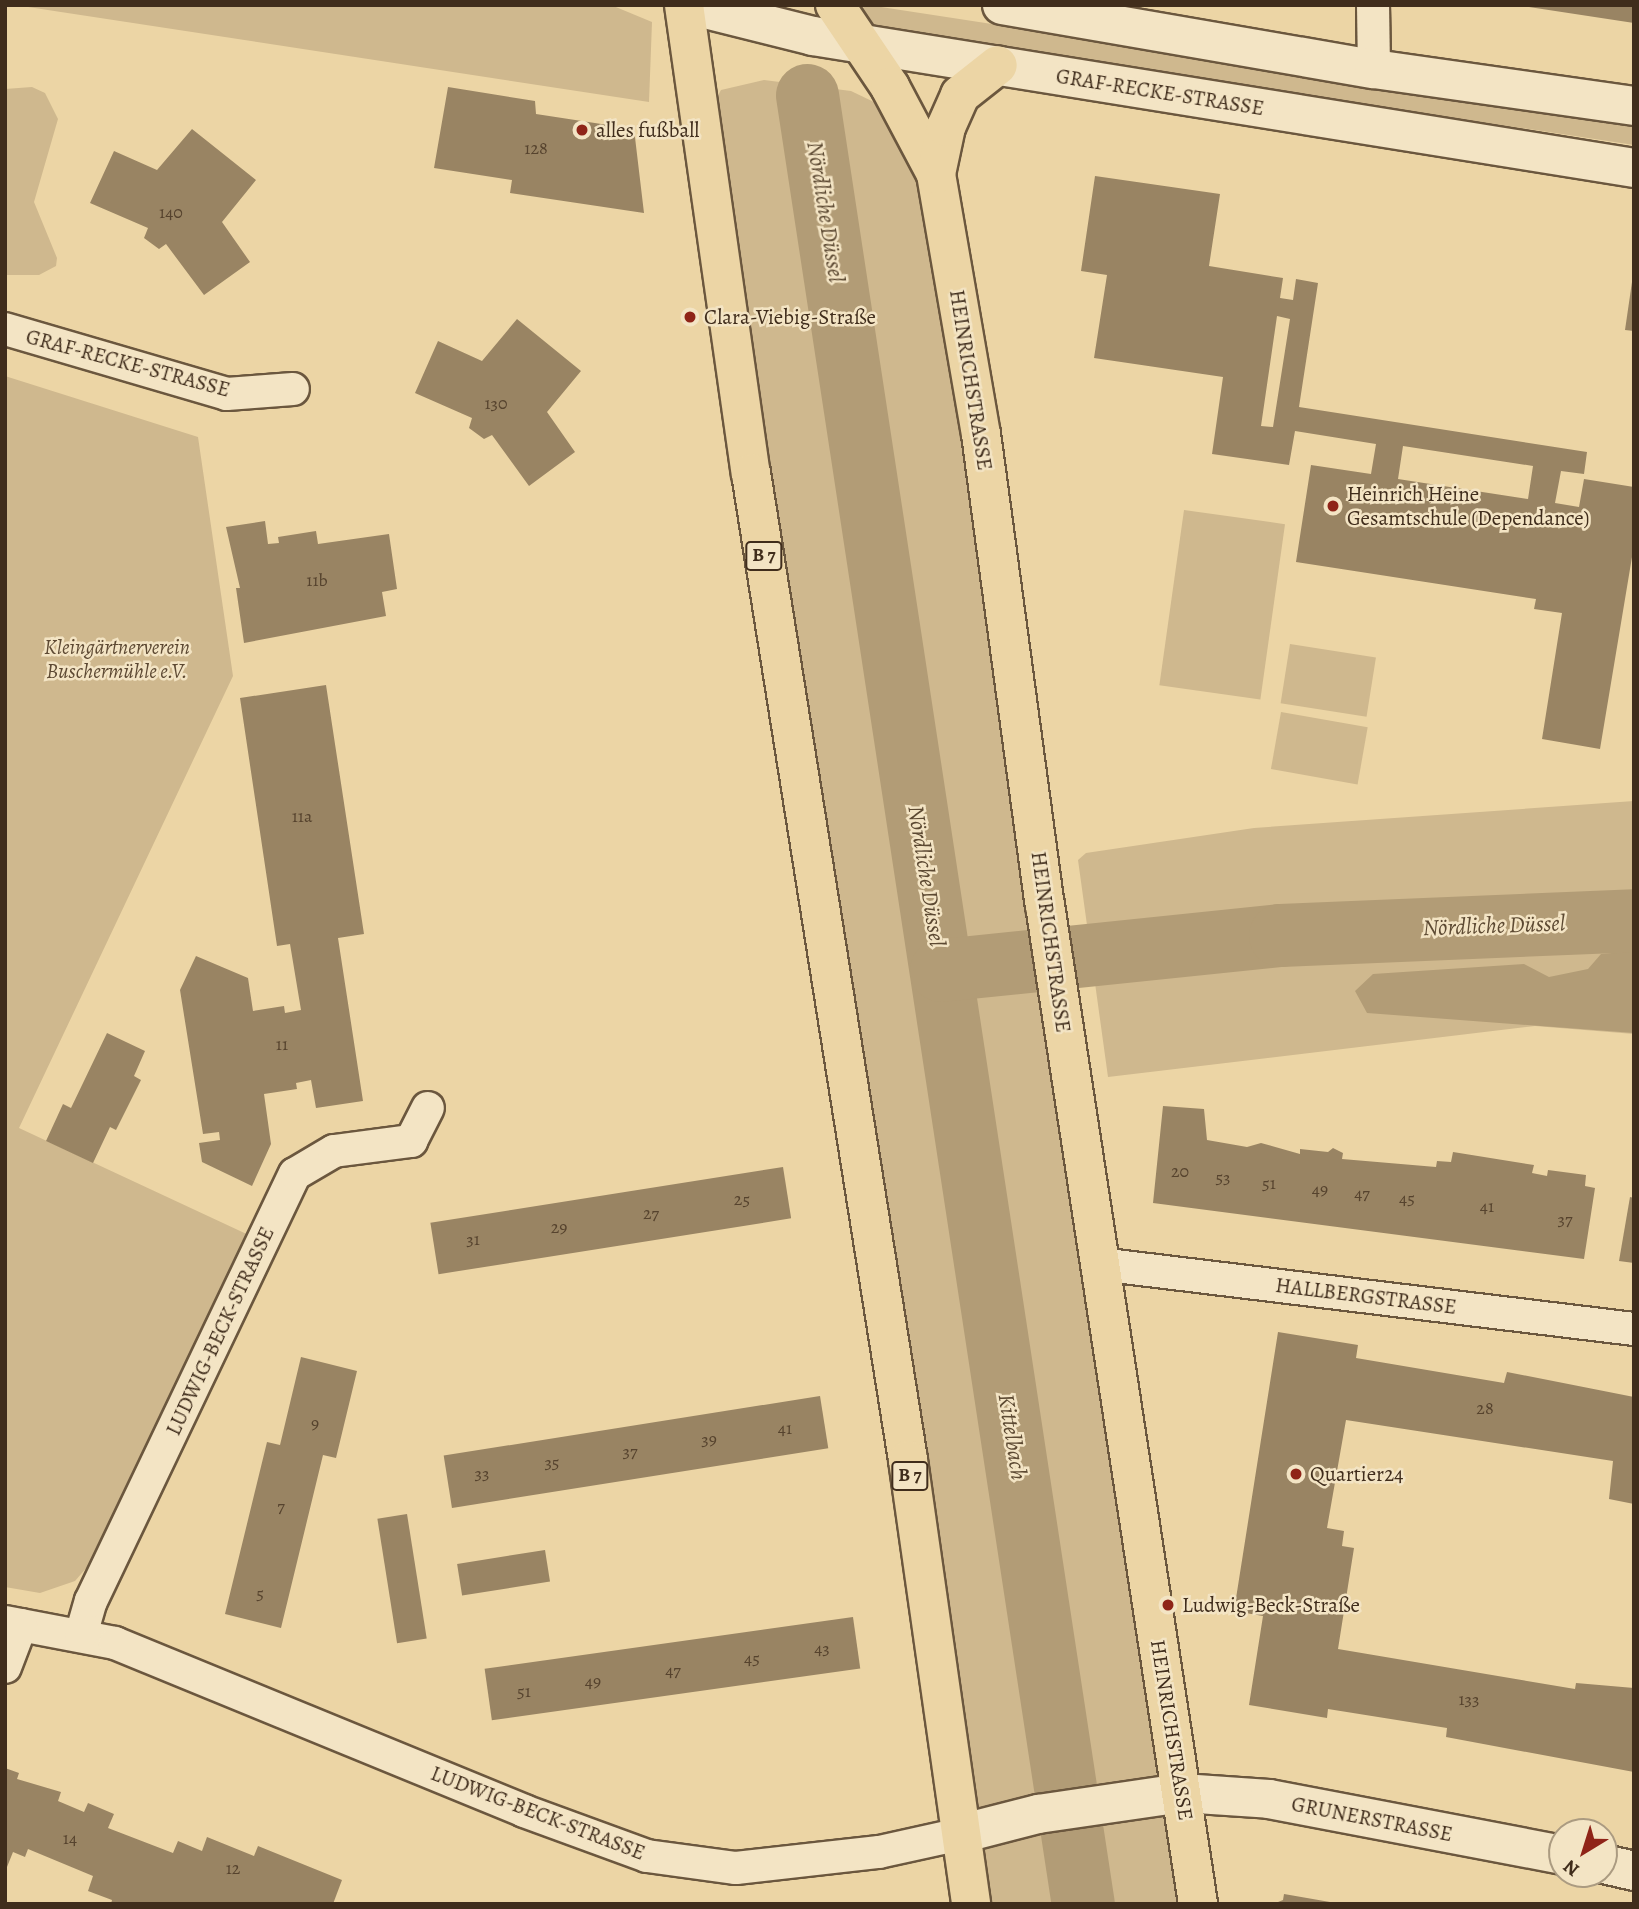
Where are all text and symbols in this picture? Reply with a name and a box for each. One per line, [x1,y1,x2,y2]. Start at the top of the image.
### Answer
street label: GRAF-RECKE-STRASSE [1054,63,1266,121]
place label: alles fußball [596,117,699,143]
marker: alles fußball [574,122,590,138]
house number: 128 [524,137,548,159]
water label: Nördliche Düssel [800,139,850,285]
house number: 140 [159,201,183,223]
street label: HEINRICHSTRASSE [944,288,998,472]
place label: Clara-Viebig-Straße [704,304,876,330]
marker: Clara-Viebig-Straße [682,309,698,325]
street label: GRAF-RECKE-STRASSE [23,324,233,402]
house number: 130 [484,392,508,414]
place label: Heinrich Heine Gesamtschule (Dependance) [1347,481,1590,531]
marker: Heinrich Heine Gesamtschule (Dependance) [1325,498,1341,514]
road number: B 7 [745,540,783,572]
house number: 11b [306,569,328,591]
park label: Kleingärtnerverein Buschermühle e.V. [44,634,190,684]
water label: Nördliche Düssel [901,803,951,949]
house number: 11a [292,805,312,827]
street label: HEINRICHSTRASSE [1026,850,1076,1034]
water label: Nördliche Düssel [1422,910,1566,942]
house number: 11 [276,1033,288,1055]
house number: 20 [1171,1160,1189,1182]
house number: 53 [1215,1166,1231,1188]
house number: 51 [1262,1172,1276,1194]
house number: 49 [1312,1178,1328,1200]
house number: 47 [1354,1182,1370,1204]
house number: 45 [1399,1187,1415,1209]
house number: 25 [734,1188,750,1210]
house number: 41 [1480,1195,1494,1217]
house number: 27 [643,1202,659,1224]
house number: 37 [1557,1208,1573,1230]
house number: 29 [551,1216,567,1238]
street label: LUDWIG-BECK-STRASSE [161,1223,279,1439]
house number: 31 [466,1228,480,1250]
street label: HALLBERGSTRASSE [1274,1272,1458,1320]
water label: Kittelbach [992,1392,1032,1482]
house number: 28 [1476,1397,1494,1419]
house number: 9 [311,1412,319,1434]
house number: 41 [778,1417,792,1439]
house number: 39 [701,1428,717,1450]
house number: 37 [622,1440,638,1462]
house number: 35 [544,1451,560,1473]
road number: B 7 [891,1460,929,1492]
place label: Quartier24 [1310,1461,1404,1487]
house number: 33 [475,1462,489,1484]
marker: Quartier24 [1288,1466,1304,1482]
house number: 7 [277,1495,285,1517]
house number: 5 [256,1582,264,1604]
place label: Ludwig-Beck-Straße [1182,1592,1360,1618]
marker: Ludwig-Beck-Straße [1160,1597,1176,1613]
house number: 43 [814,1637,830,1659]
street label: HEINRICHSTRASSE [1145,1638,1199,1822]
house number: 45 [744,1647,760,1669]
house number: 47 [665,1659,681,1681]
house number: 49 [585,1670,601,1692]
house number: 51 [517,1680,531,1702]
house number: 133 [1458,1688,1480,1710]
street label: LUDWIG-BECK-STRASSE [427,1760,649,1866]
street label: GRUNERSTRASSE [1289,1791,1455,1847]
north arrow [1548,1818,1618,1888]
house number: 14 [63,1827,77,1849]
text: N [1558,1853,1585,1882]
house number: 12 [226,1857,240,1879]

